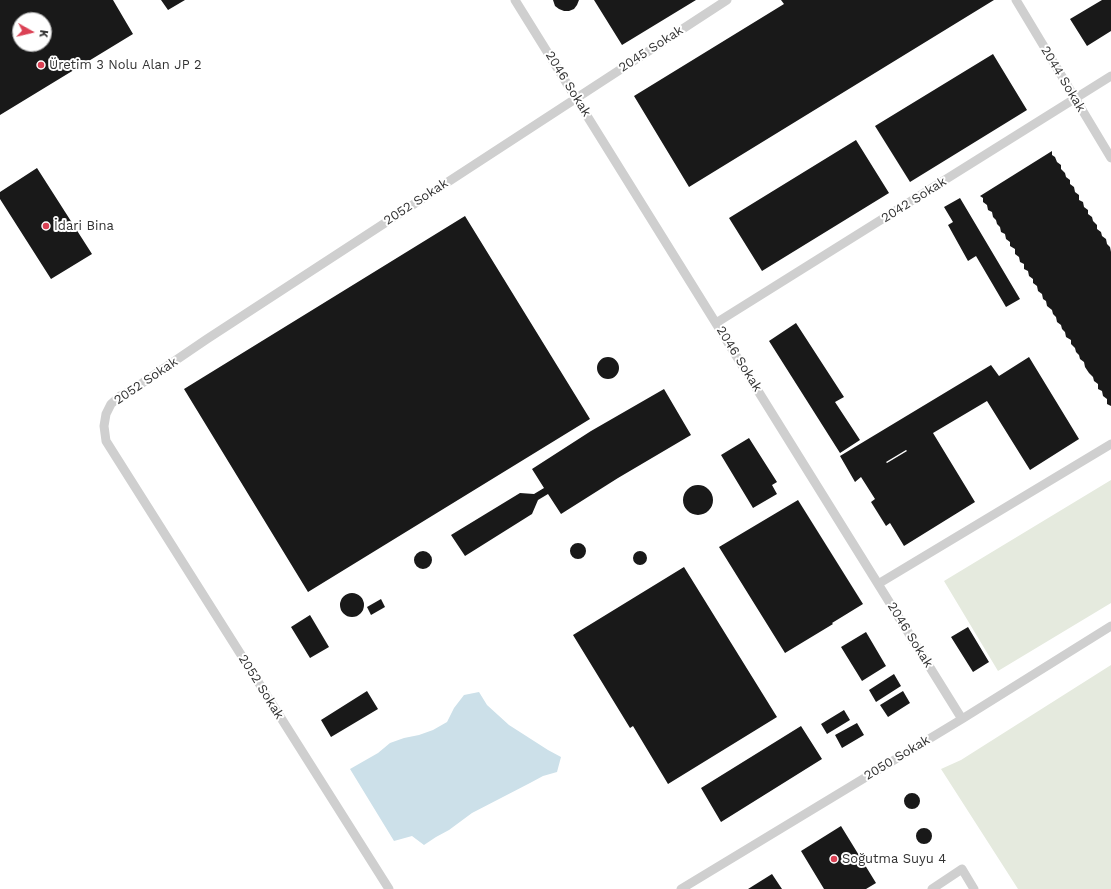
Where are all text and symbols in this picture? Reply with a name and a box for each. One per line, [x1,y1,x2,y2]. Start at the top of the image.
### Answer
north arrow [12,12,52,52]
street label: 2045 Sokak [616,22,686,76]
text: K [36,29,50,38]
street label: 2044 Sokak [1037,43,1089,115]
street label: 2046 Sokak [542,48,594,120]
place label: Üretim 3 Nolu Alan JP 2 [49,57,202,73]
marker: Üretim 3 Nolu Alan JP 2 [36,60,46,70]
street label: 2042 Sokak [879,174,949,226]
street label: 2052 Sokak [381,175,451,229]
place label: İdari Bina [54,218,114,234]
marker: İdari Bina [41,221,51,231]
street label: 2046 Sokak [713,323,765,395]
street label: 2052 Sokak [111,354,181,408]
street label: 2046 Sokak [884,599,936,671]
street label: 2052 Sokak [235,652,287,722]
street label: 2050 Sokak [861,732,933,784]
place label: Soğutma Suyu 4 [842,851,946,867]
marker: Soğutma Suyu 4 [829,854,839,864]

